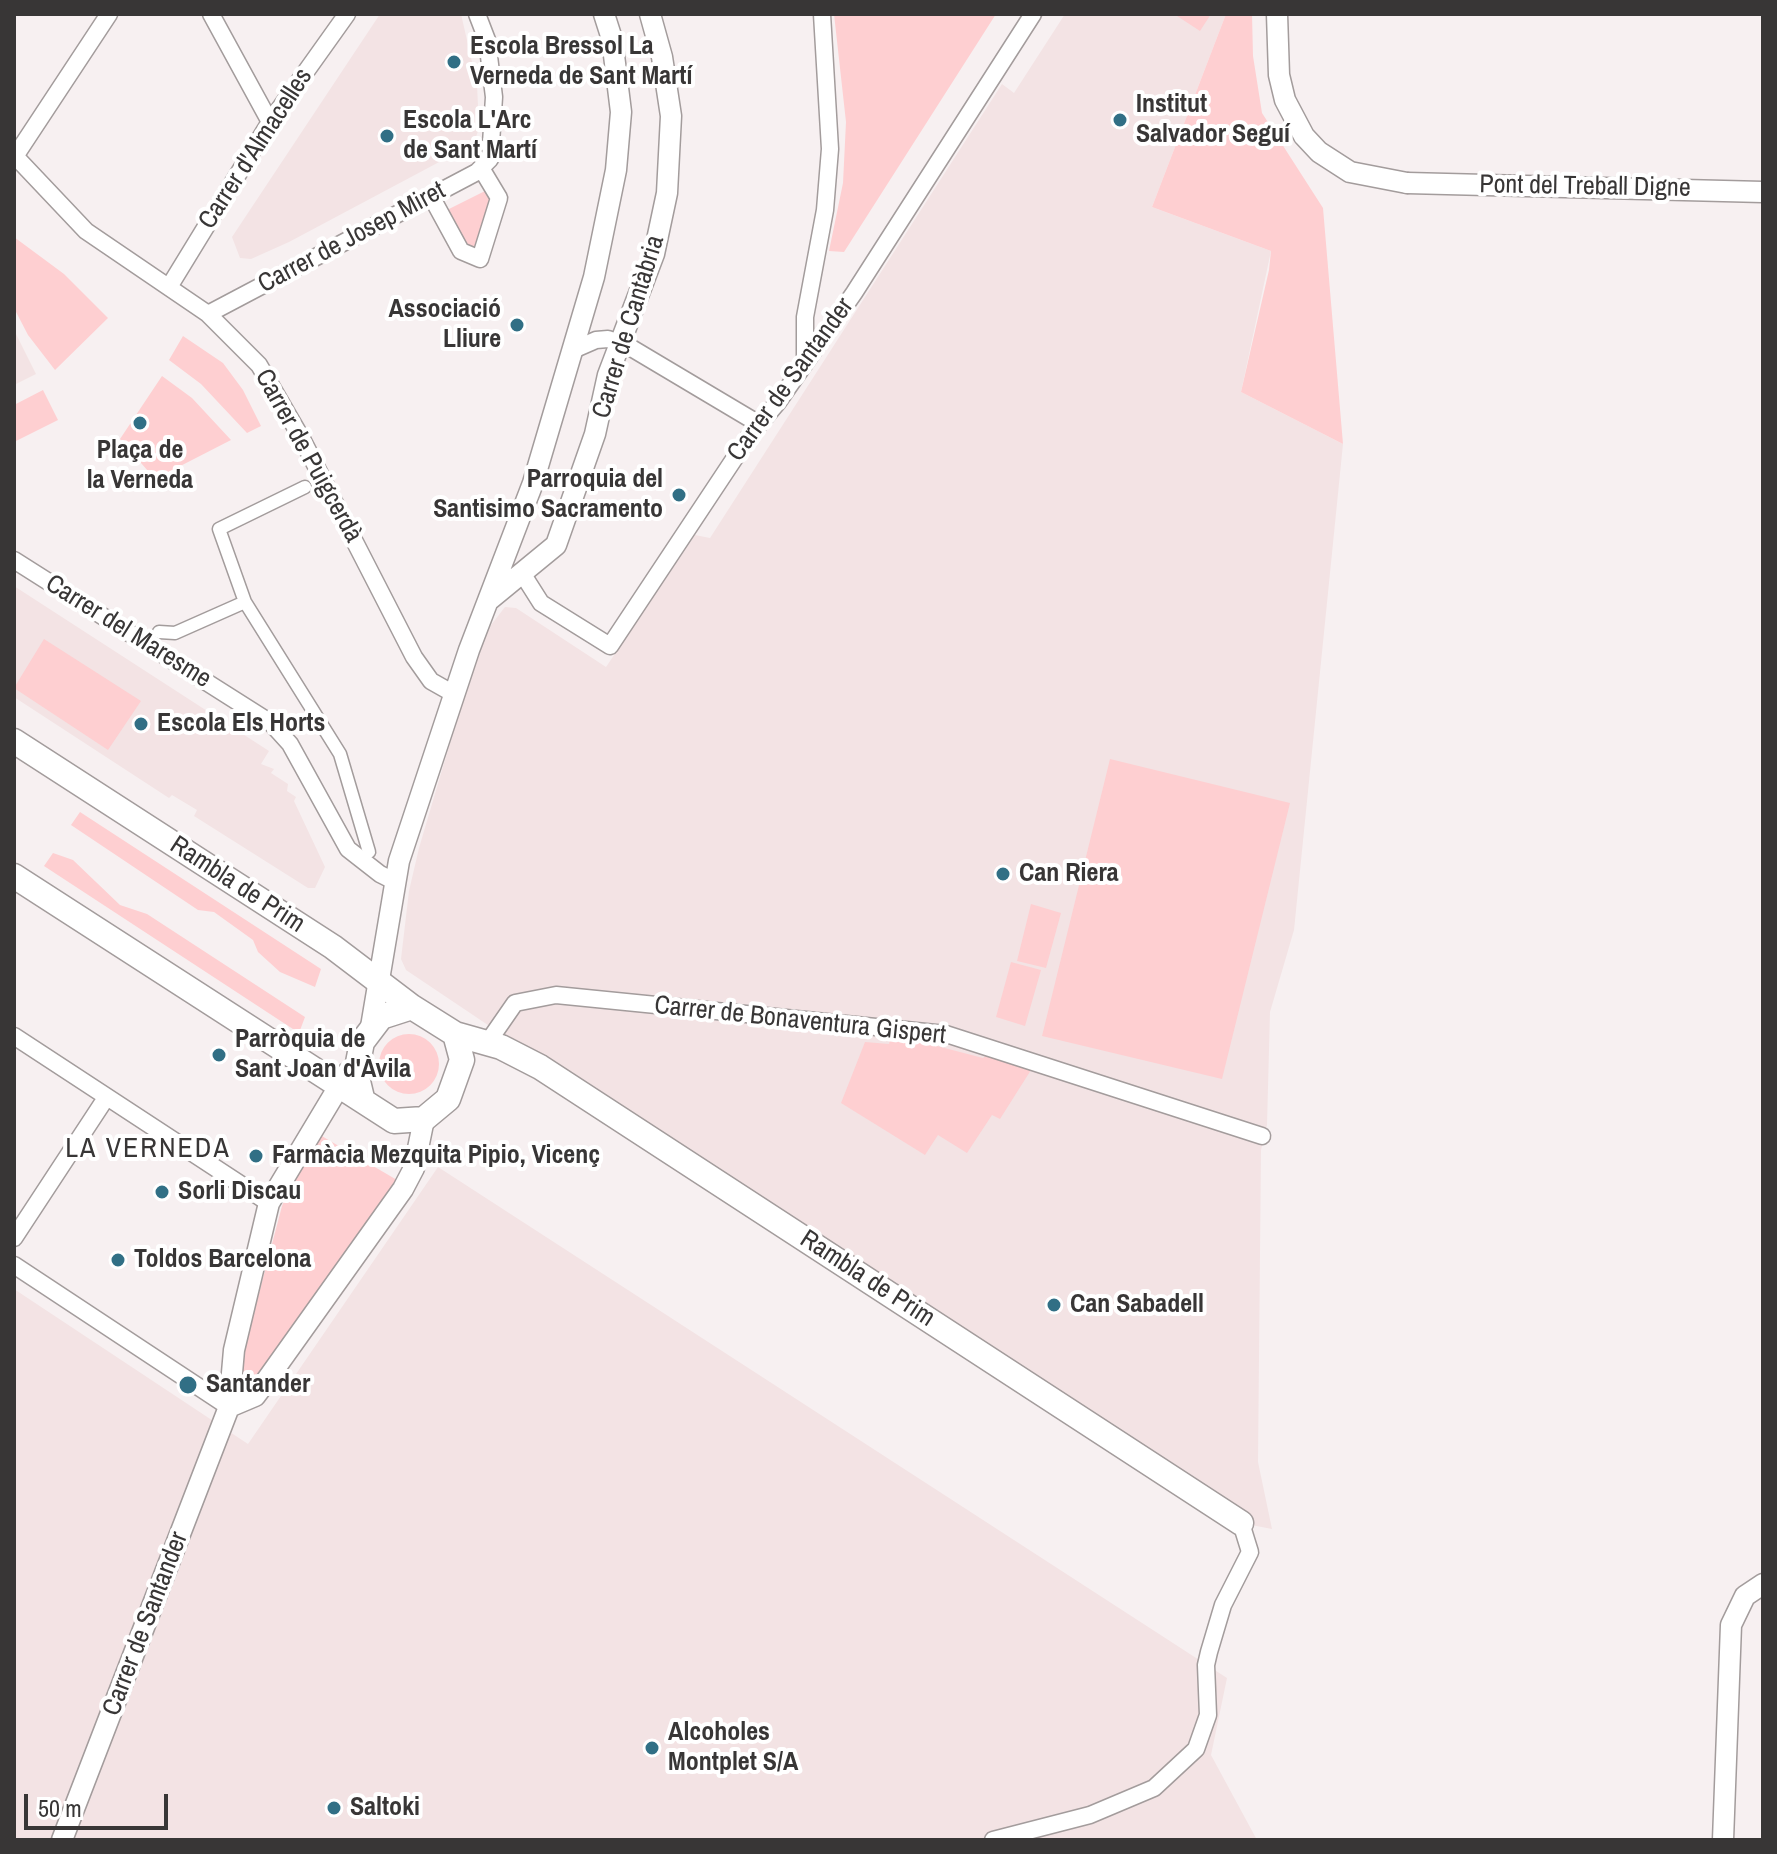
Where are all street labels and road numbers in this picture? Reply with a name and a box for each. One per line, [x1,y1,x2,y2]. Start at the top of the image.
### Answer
street label: Carrer d'Almacelles [192,63,320,235]
street label: Pont del Treball Digne [1479,170,1691,204]
street label: Carrer de Josep Miret [253,176,451,300]
street label: Carrer de Cantàbria [586,232,672,422]
street label: Carrer de Santander [721,292,861,468]
street label: Carrer de Puigcerdà [248,364,368,548]
street label: Carrer del Maresme [39,569,217,695]
street label: Rambla de Prim [164,830,310,940]
street label: Carrer de Bonaventura Gispert [653,990,947,1052]
street label: Rambla de Prim [794,1224,940,1334]
street label: Carrer de Santander [97,1528,195,1720]

